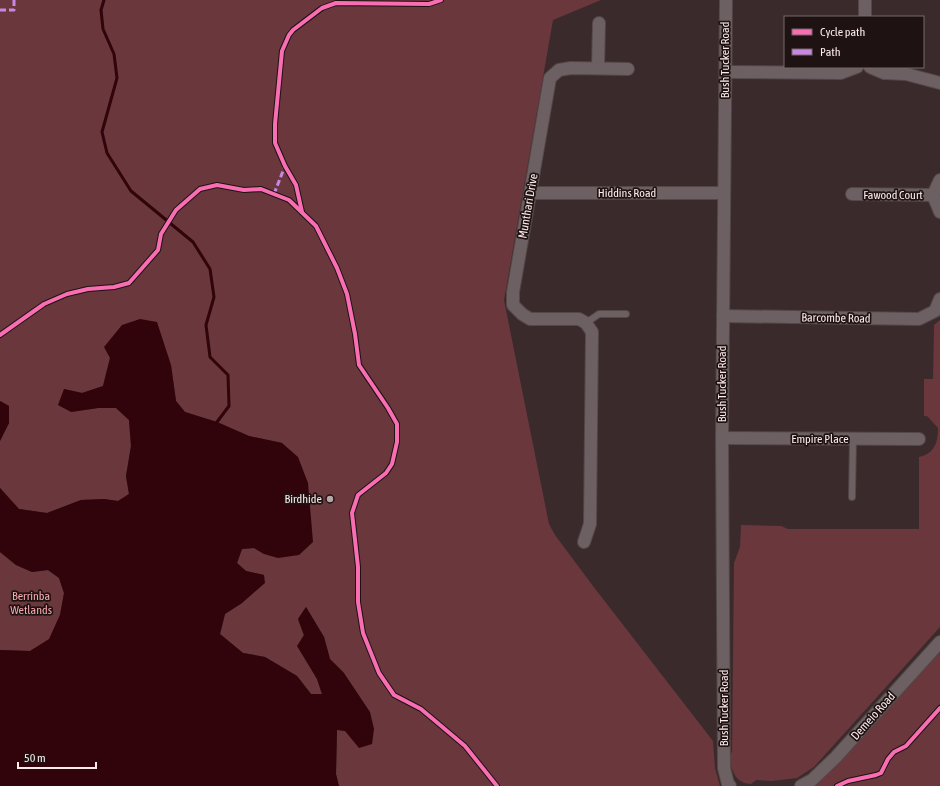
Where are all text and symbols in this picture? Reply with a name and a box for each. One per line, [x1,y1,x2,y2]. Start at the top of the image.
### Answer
legend [784,16,924,68]
street label: Bush Tucker Road [718,22,732,98]
text: Cycle path [820,25,865,39]
text: Path [820,45,841,59]
street label: Munthari Drive [515,172,541,240]
street label: Hiddins Road [598,186,656,200]
street label: Fawood Court [863,188,923,202]
street label: Barcombe Road [801,310,871,326]
street label: Bush Tucker Road [715,346,729,422]
street label: Empire Place [791,432,849,446]
place label: Birdhide [285,492,322,506]
marker: Birdhide [325,494,335,504]
park label: Berrinba Wetlands [10,589,52,617]
street label: Bush Tucker Road [717,670,731,746]
street label: Demeio Road [848,689,898,743]
scale bar [18,744,96,770]
text: 50 m [24,751,46,765]

